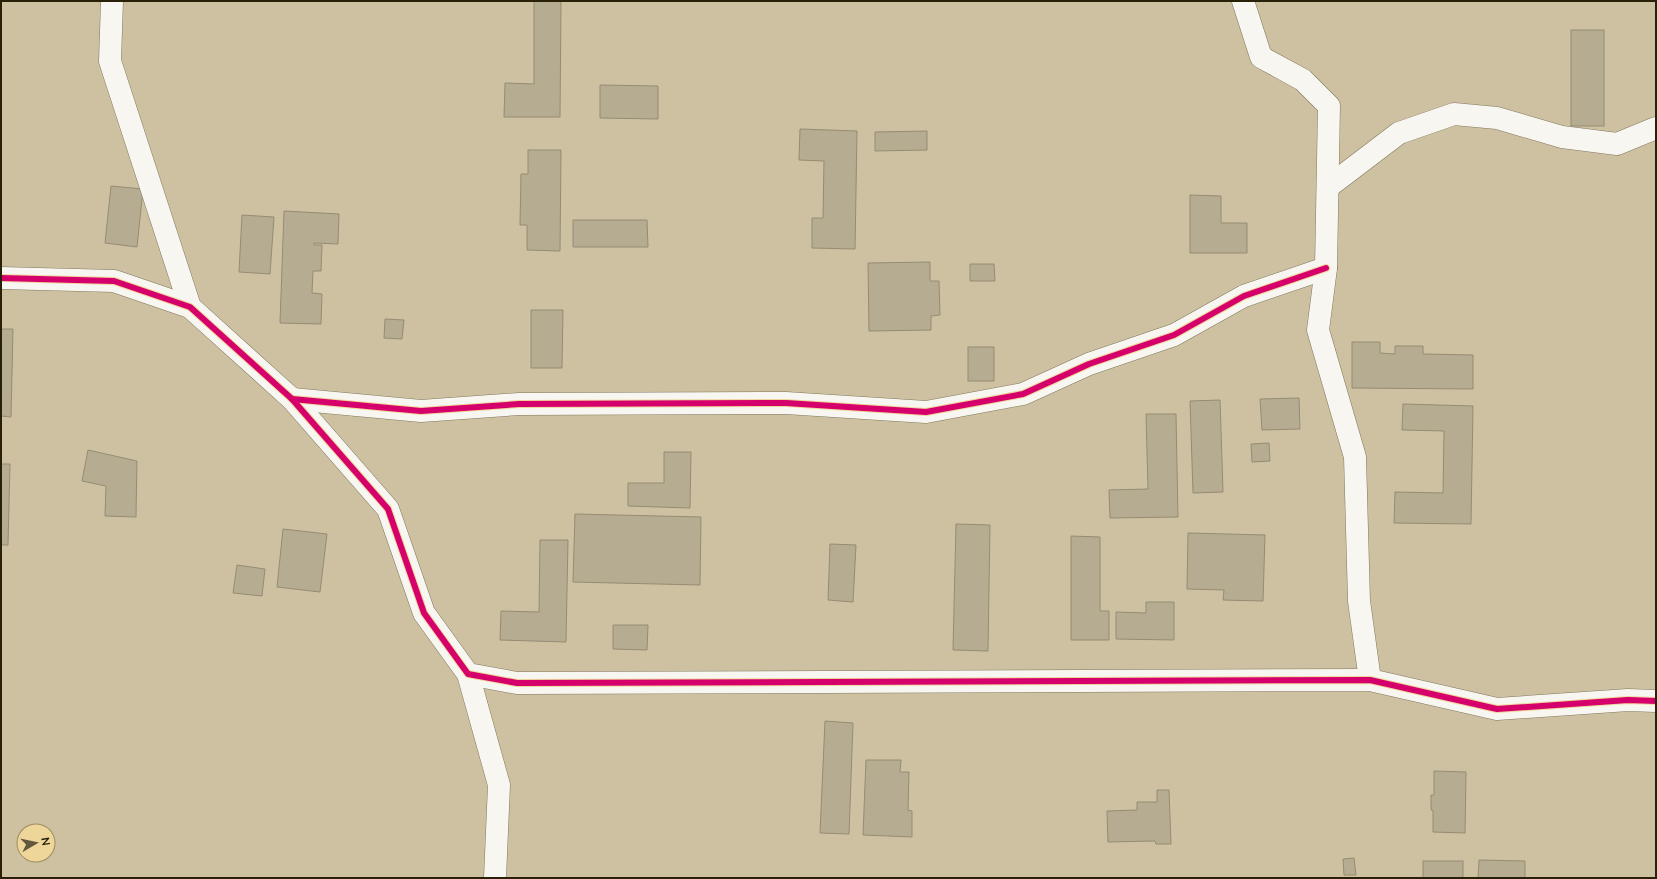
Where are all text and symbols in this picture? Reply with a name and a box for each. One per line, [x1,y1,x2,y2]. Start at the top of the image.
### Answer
north arrow [16,823,56,863]
text: N [37,836,53,847]

